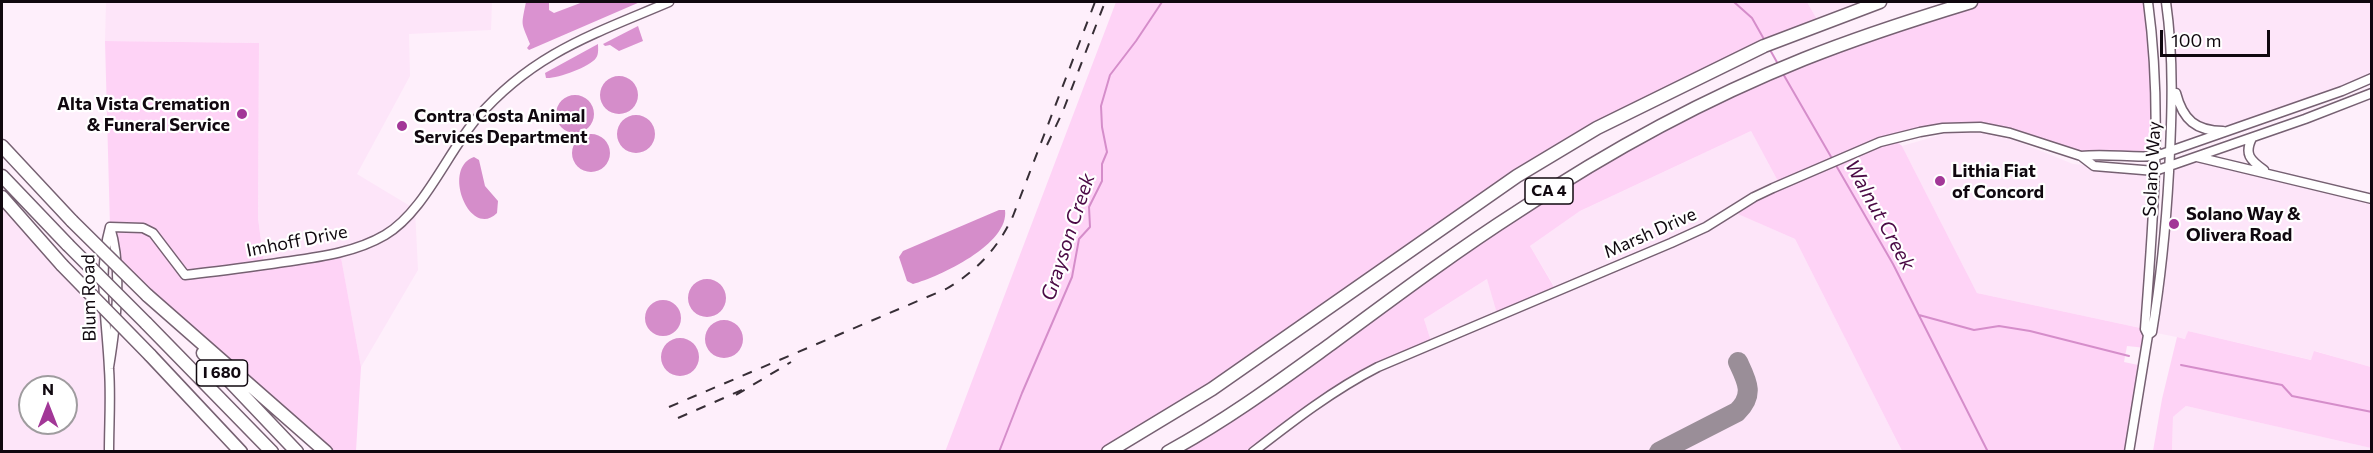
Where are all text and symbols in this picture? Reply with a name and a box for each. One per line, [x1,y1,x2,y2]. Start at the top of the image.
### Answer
scale bar [2163,18,2272,56]
text: 100 m [2171,29,2221,51]
place label: Alta Vista Cremation & Funeral Service [57,93,230,136]
place label: Contra Costa Animal Services Department [414,105,588,148]
marker: Alta Vista Cremation & Funeral Service [235,107,249,121]
marker: Contra Costa Animal Services Department [395,119,409,133]
street label: Solano Way [2139,121,2165,217]
water label: Walnut Creek [1840,155,1920,275]
place label: Lithia Fiat of Concord [1952,160,2044,202]
water label: Grayson Creek [1036,170,1100,304]
marker: Lithia Fiat of Concord [1933,174,1947,188]
road number: CA 4 [1525,178,1573,204]
street label: Marsh Drive [1600,203,1700,263]
place label: Solano Way & Olivera Road [2186,203,2301,246]
marker: Solano Way & Olivera Road [2167,217,2181,231]
street label: Imhoff Drive [245,221,349,261]
street label: Blum Road [77,254,101,342]
road number: I 680 [196,360,248,386]
north arrow [18,375,78,435]
text: N [42,379,54,398]

